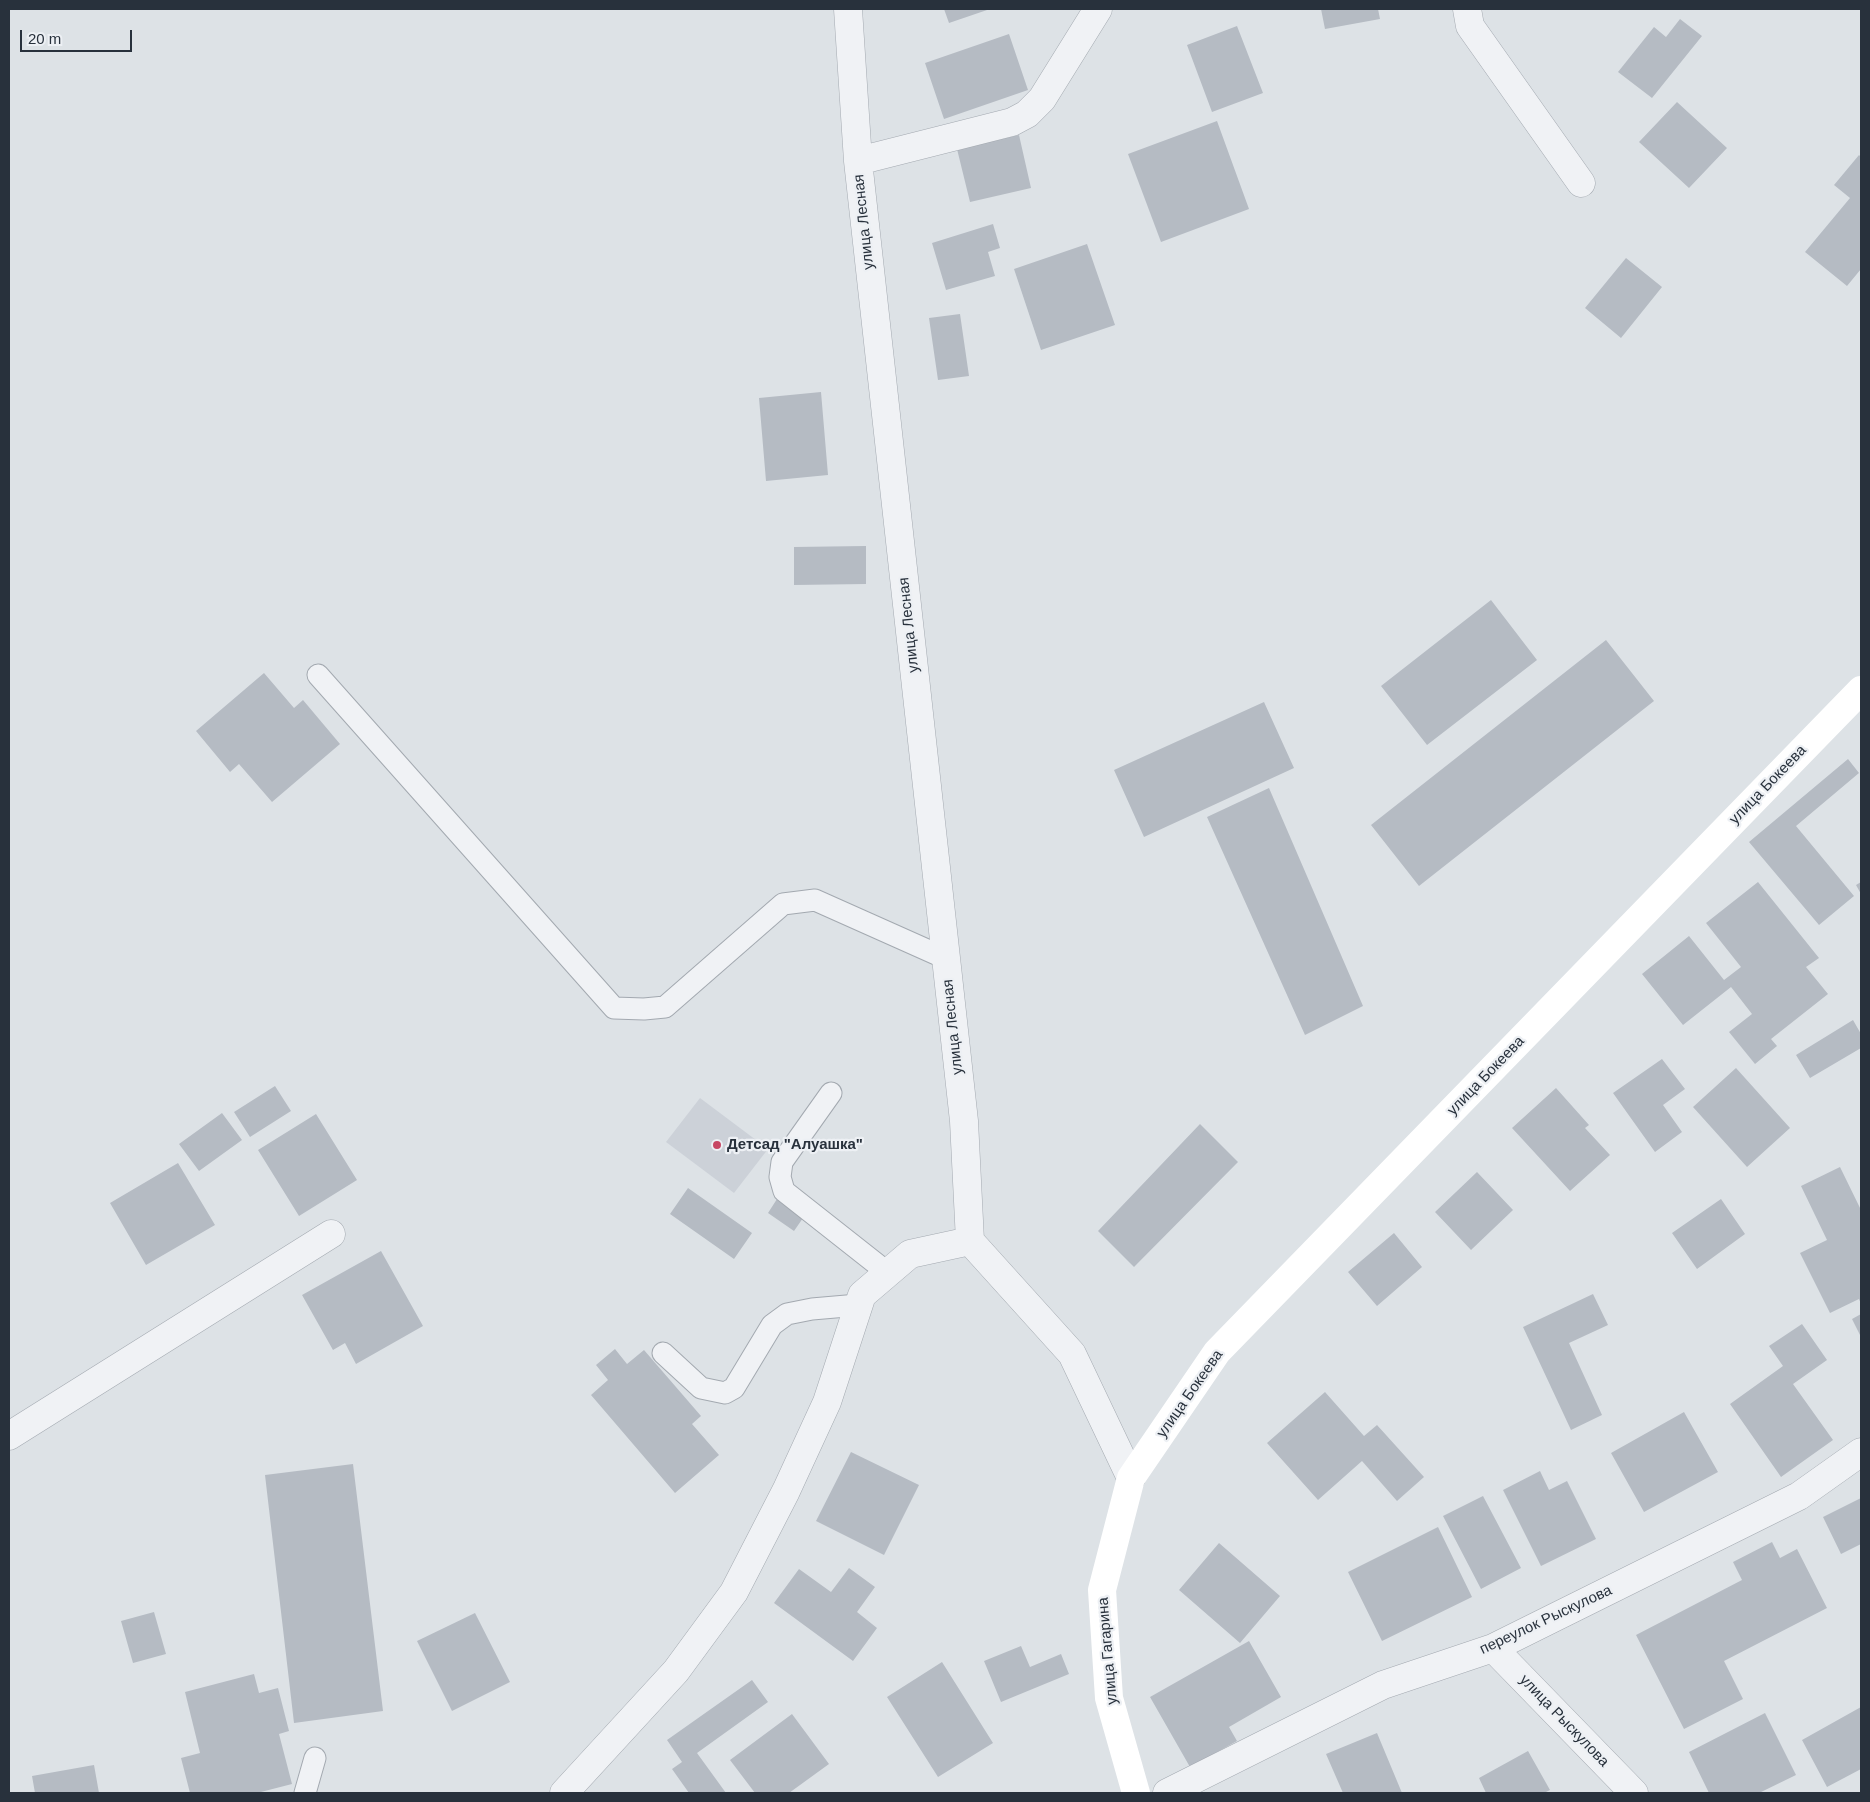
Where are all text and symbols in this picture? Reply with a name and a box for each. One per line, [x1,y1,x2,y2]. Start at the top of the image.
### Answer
scale bar [22,20,135,52]
text: 20 m [28,30,61,47]
street label: улица Лесная [850,173,878,271]
street label: улица Лесная [895,576,923,674]
street label: улица Бокеева [1726,742,1810,828]
street label: улица Лесная [939,978,967,1076]
street label: улица Бокеева [1444,1033,1528,1119]
place label: Детсад "Алуашка" [727,1136,863,1154]
marker: Детсад "Алуашка" [711,1139,723,1151]
street label: улица Бокеева [1153,1347,1227,1441]
street label: переулок Рыскулова [1477,1581,1615,1659]
street label: улица Гагарина [1094,1596,1122,1706]
street label: улица Рыскулова [1516,1671,1612,1771]

